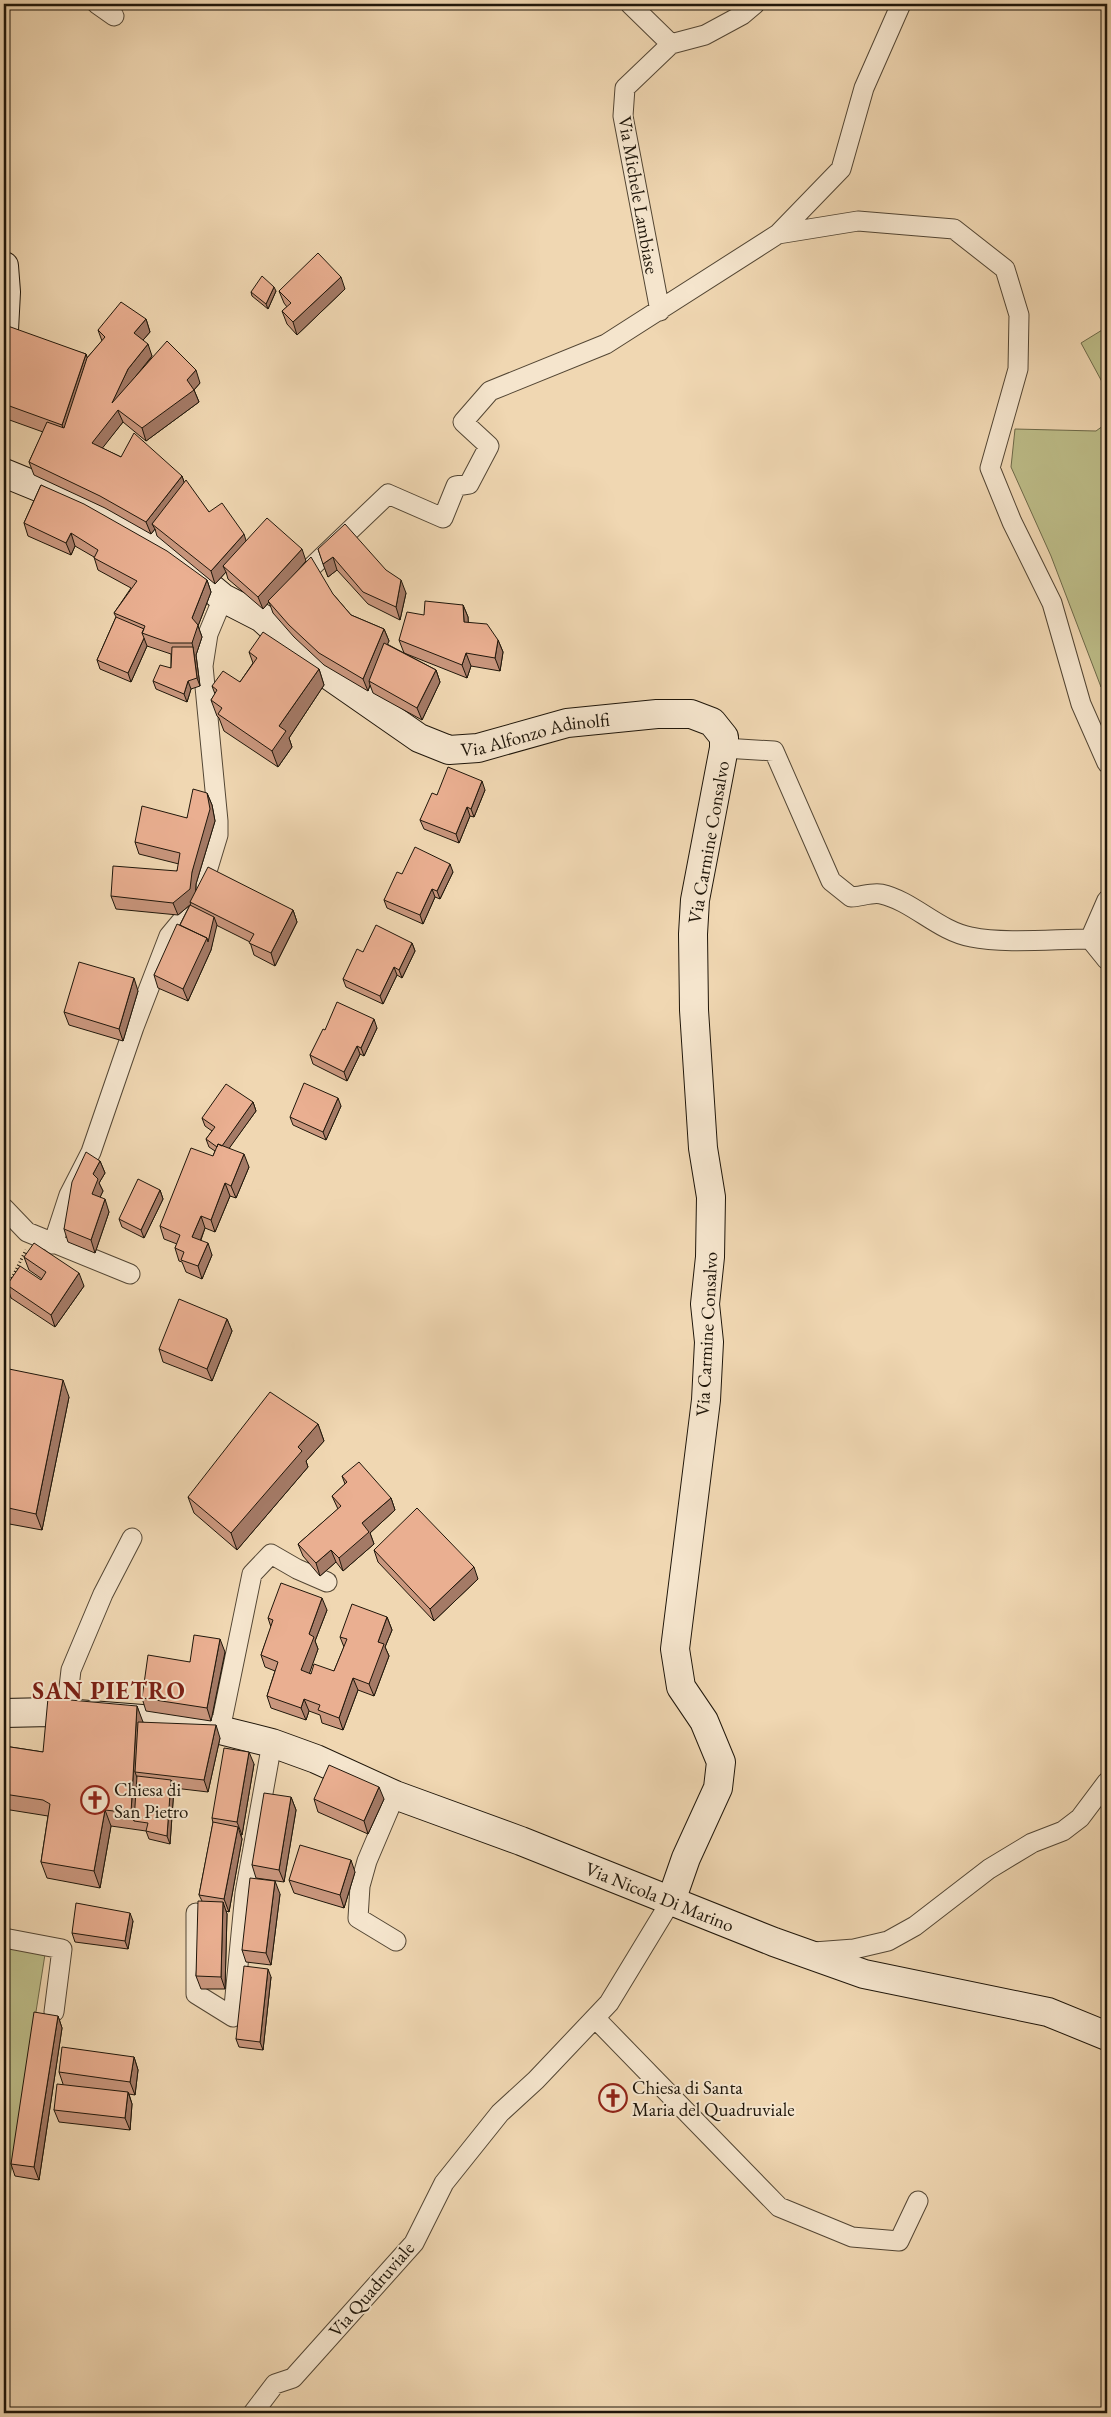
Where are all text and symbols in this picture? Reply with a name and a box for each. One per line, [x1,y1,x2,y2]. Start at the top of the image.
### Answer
street label: Via Michele Lambiase [612,114,665,276]
street label: Via Alfonzo Adinolfi [460,707,611,762]
street label: Via Carmine Consalvo [682,759,735,925]
street label: Via Carmine Consalvo [690,1251,723,1417]
district label: SAN PIETRO [32,1675,186,1706]
place label: Chiesa di San Pietro [114,1777,189,1824]
church icon: Chiesa di San Pietro [80,1785,110,1815]
street label: Via Nicola Di Marino [582,1856,738,1938]
place label: Chiesa di Santa Maria del Quadruviale [632,2075,795,2122]
church icon: Chiesa di Santa Maria del Quadruviale [598,2083,628,2113]
street label: Via Quadruviale [323,2236,420,2342]

